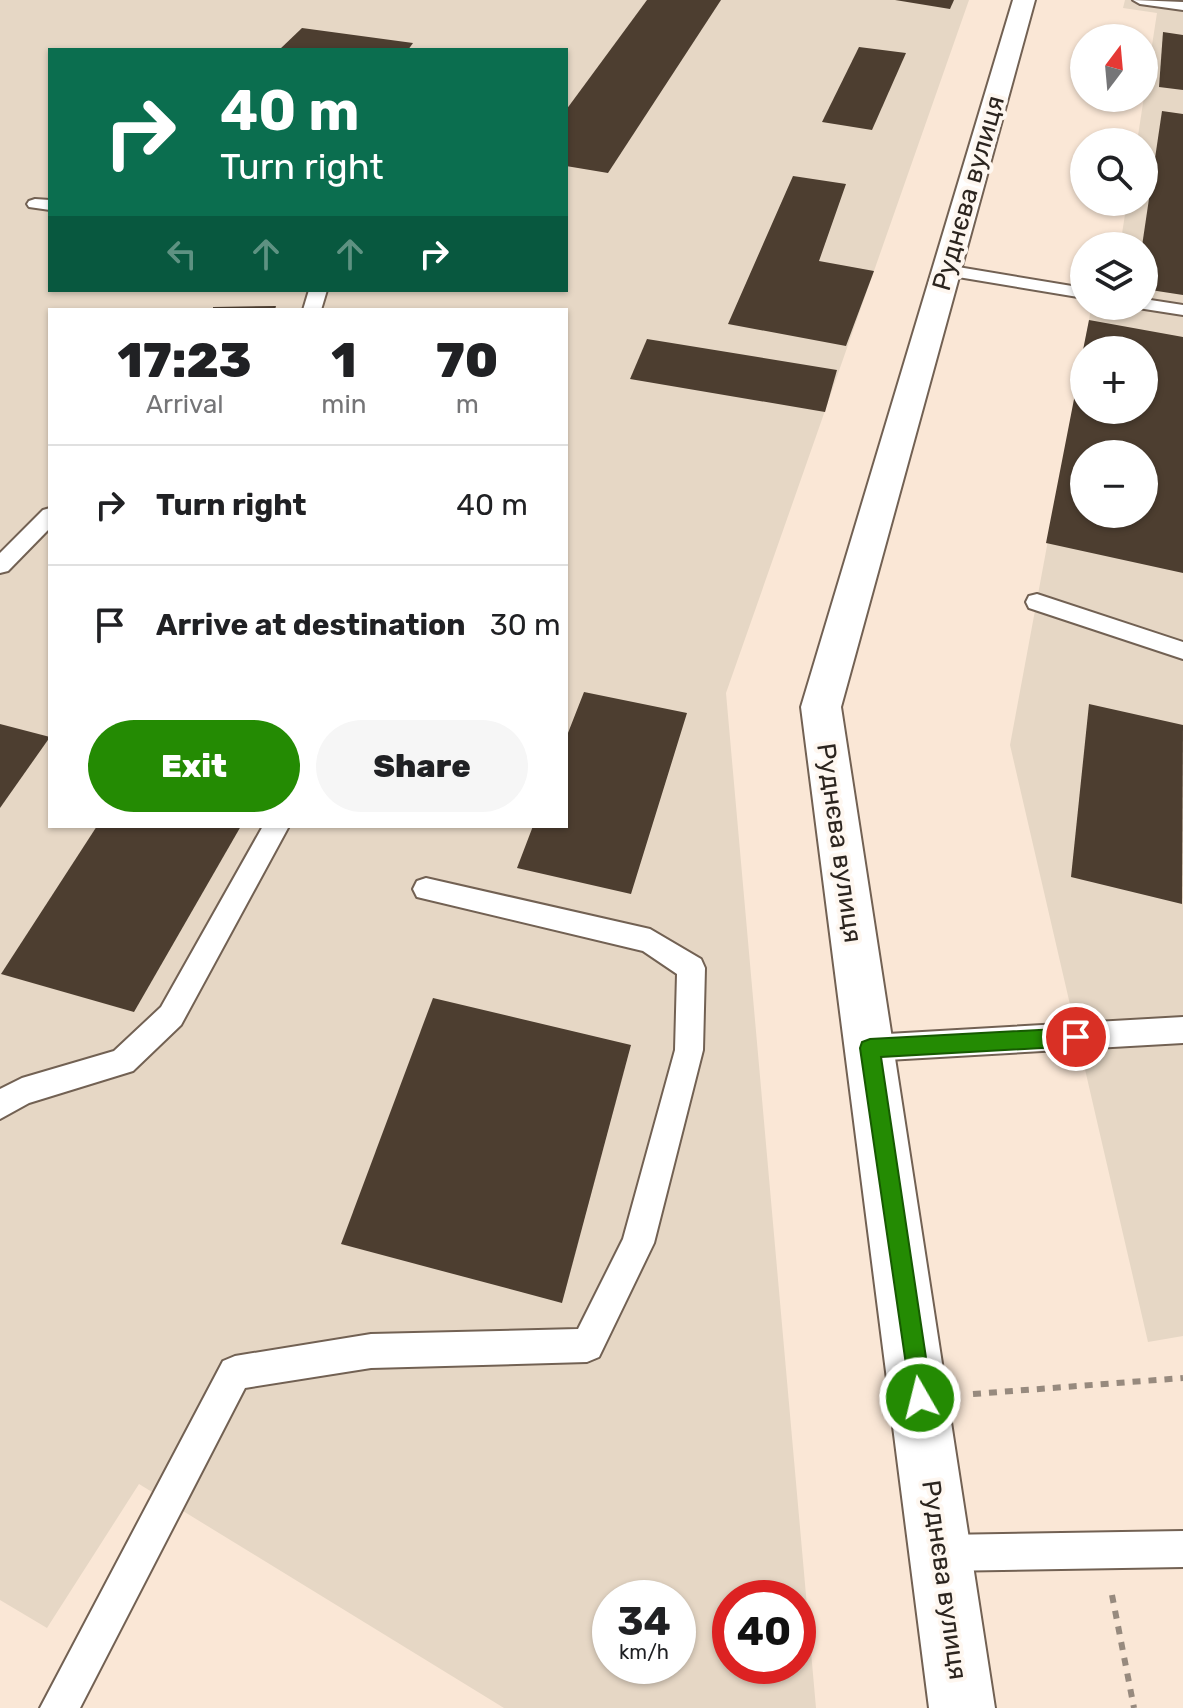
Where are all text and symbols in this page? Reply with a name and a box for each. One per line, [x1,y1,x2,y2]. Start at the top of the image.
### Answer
north arrow [1070,24,1158,112]
map controls [1070,24,1158,528]
text: 40 m [220,78,360,144]
icon: right [88,80,192,184]
street label: Руднєва вулиця [926,92,1011,294]
button: search [1070,128,1158,216]
text: Turn right [220,145,384,188]
icon: left [160,232,204,276]
icon: ahead [244,232,288,276]
icon: ahead [328,232,372,276]
icon: right [412,232,456,276]
button: layers [1070,232,1158,320]
text: 17:23 [118,332,252,389]
text: 1 [331,332,357,389]
text: 70 [436,332,498,389]
button: + [1070,336,1158,424]
text: Arrival [146,389,224,420]
text: min [321,389,366,420]
text: m [456,389,479,420]
button: − [1070,440,1158,528]
icon: right [88,483,132,527]
text: Turn right [156,487,307,523]
text: 40 m [456,487,528,523]
icon: arrive [88,603,132,647]
text: Arrive at destination [156,607,466,643]
text: 30 m [490,607,561,643]
button: Exit [88,720,300,812]
button: Share [316,720,528,812]
street label: Руднєва вулиця [810,741,869,945]
pin [1042,1003,1110,1071]
icon: arrive [1054,1015,1098,1059]
position arrow [878,1356,962,1440]
street label: Руднєва вулиця [915,1478,974,1682]
speed limit sign: 40 [712,1580,816,1684]
text: 34 [617,1598,671,1645]
text: km/h [619,1640,669,1664]

